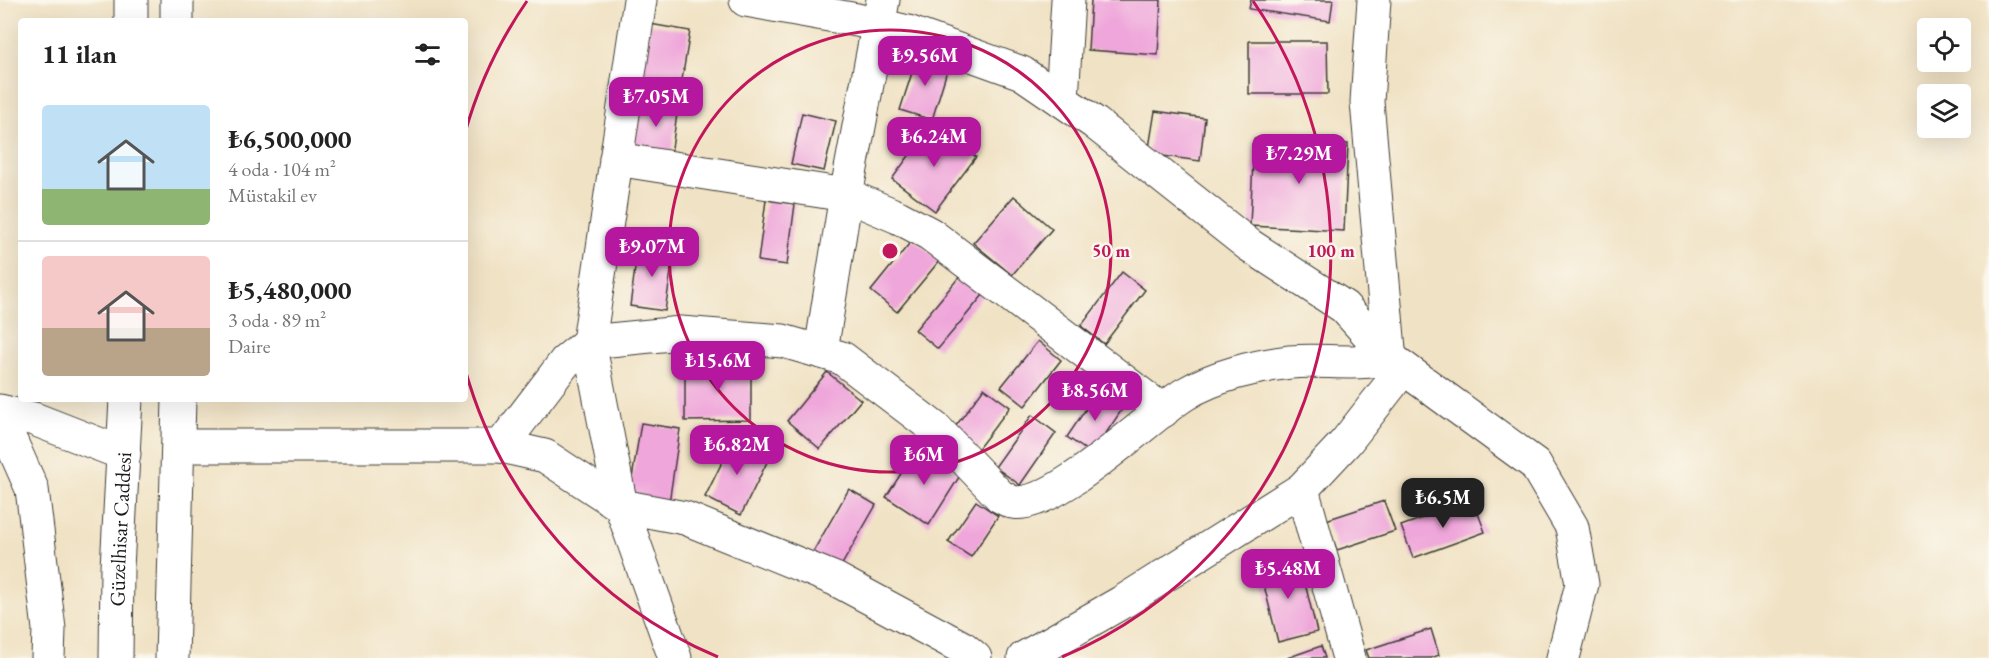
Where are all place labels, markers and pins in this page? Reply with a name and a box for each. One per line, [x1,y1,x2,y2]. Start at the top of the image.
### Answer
pin: ₺9.56M [876,36,974,87]
pin: ₺7.05M [607,77,705,128]
pin: ₺6.24M [885,117,983,168]
pin: ₺7.29M [1250,134,1348,185]
pin: ₺9.07M [603,227,701,278]
centre of rings [880,241,900,261]
pin: ₺15.6M [669,341,767,392]
pin: ₺8.56M [1046,371,1144,422]
pin: ₺6.82M [688,425,786,476]
pin: ₺6M [895,435,953,486]
pin: ₺6.5M [1401,478,1485,529]
pin: ₺5.48M [1239,549,1337,600]

